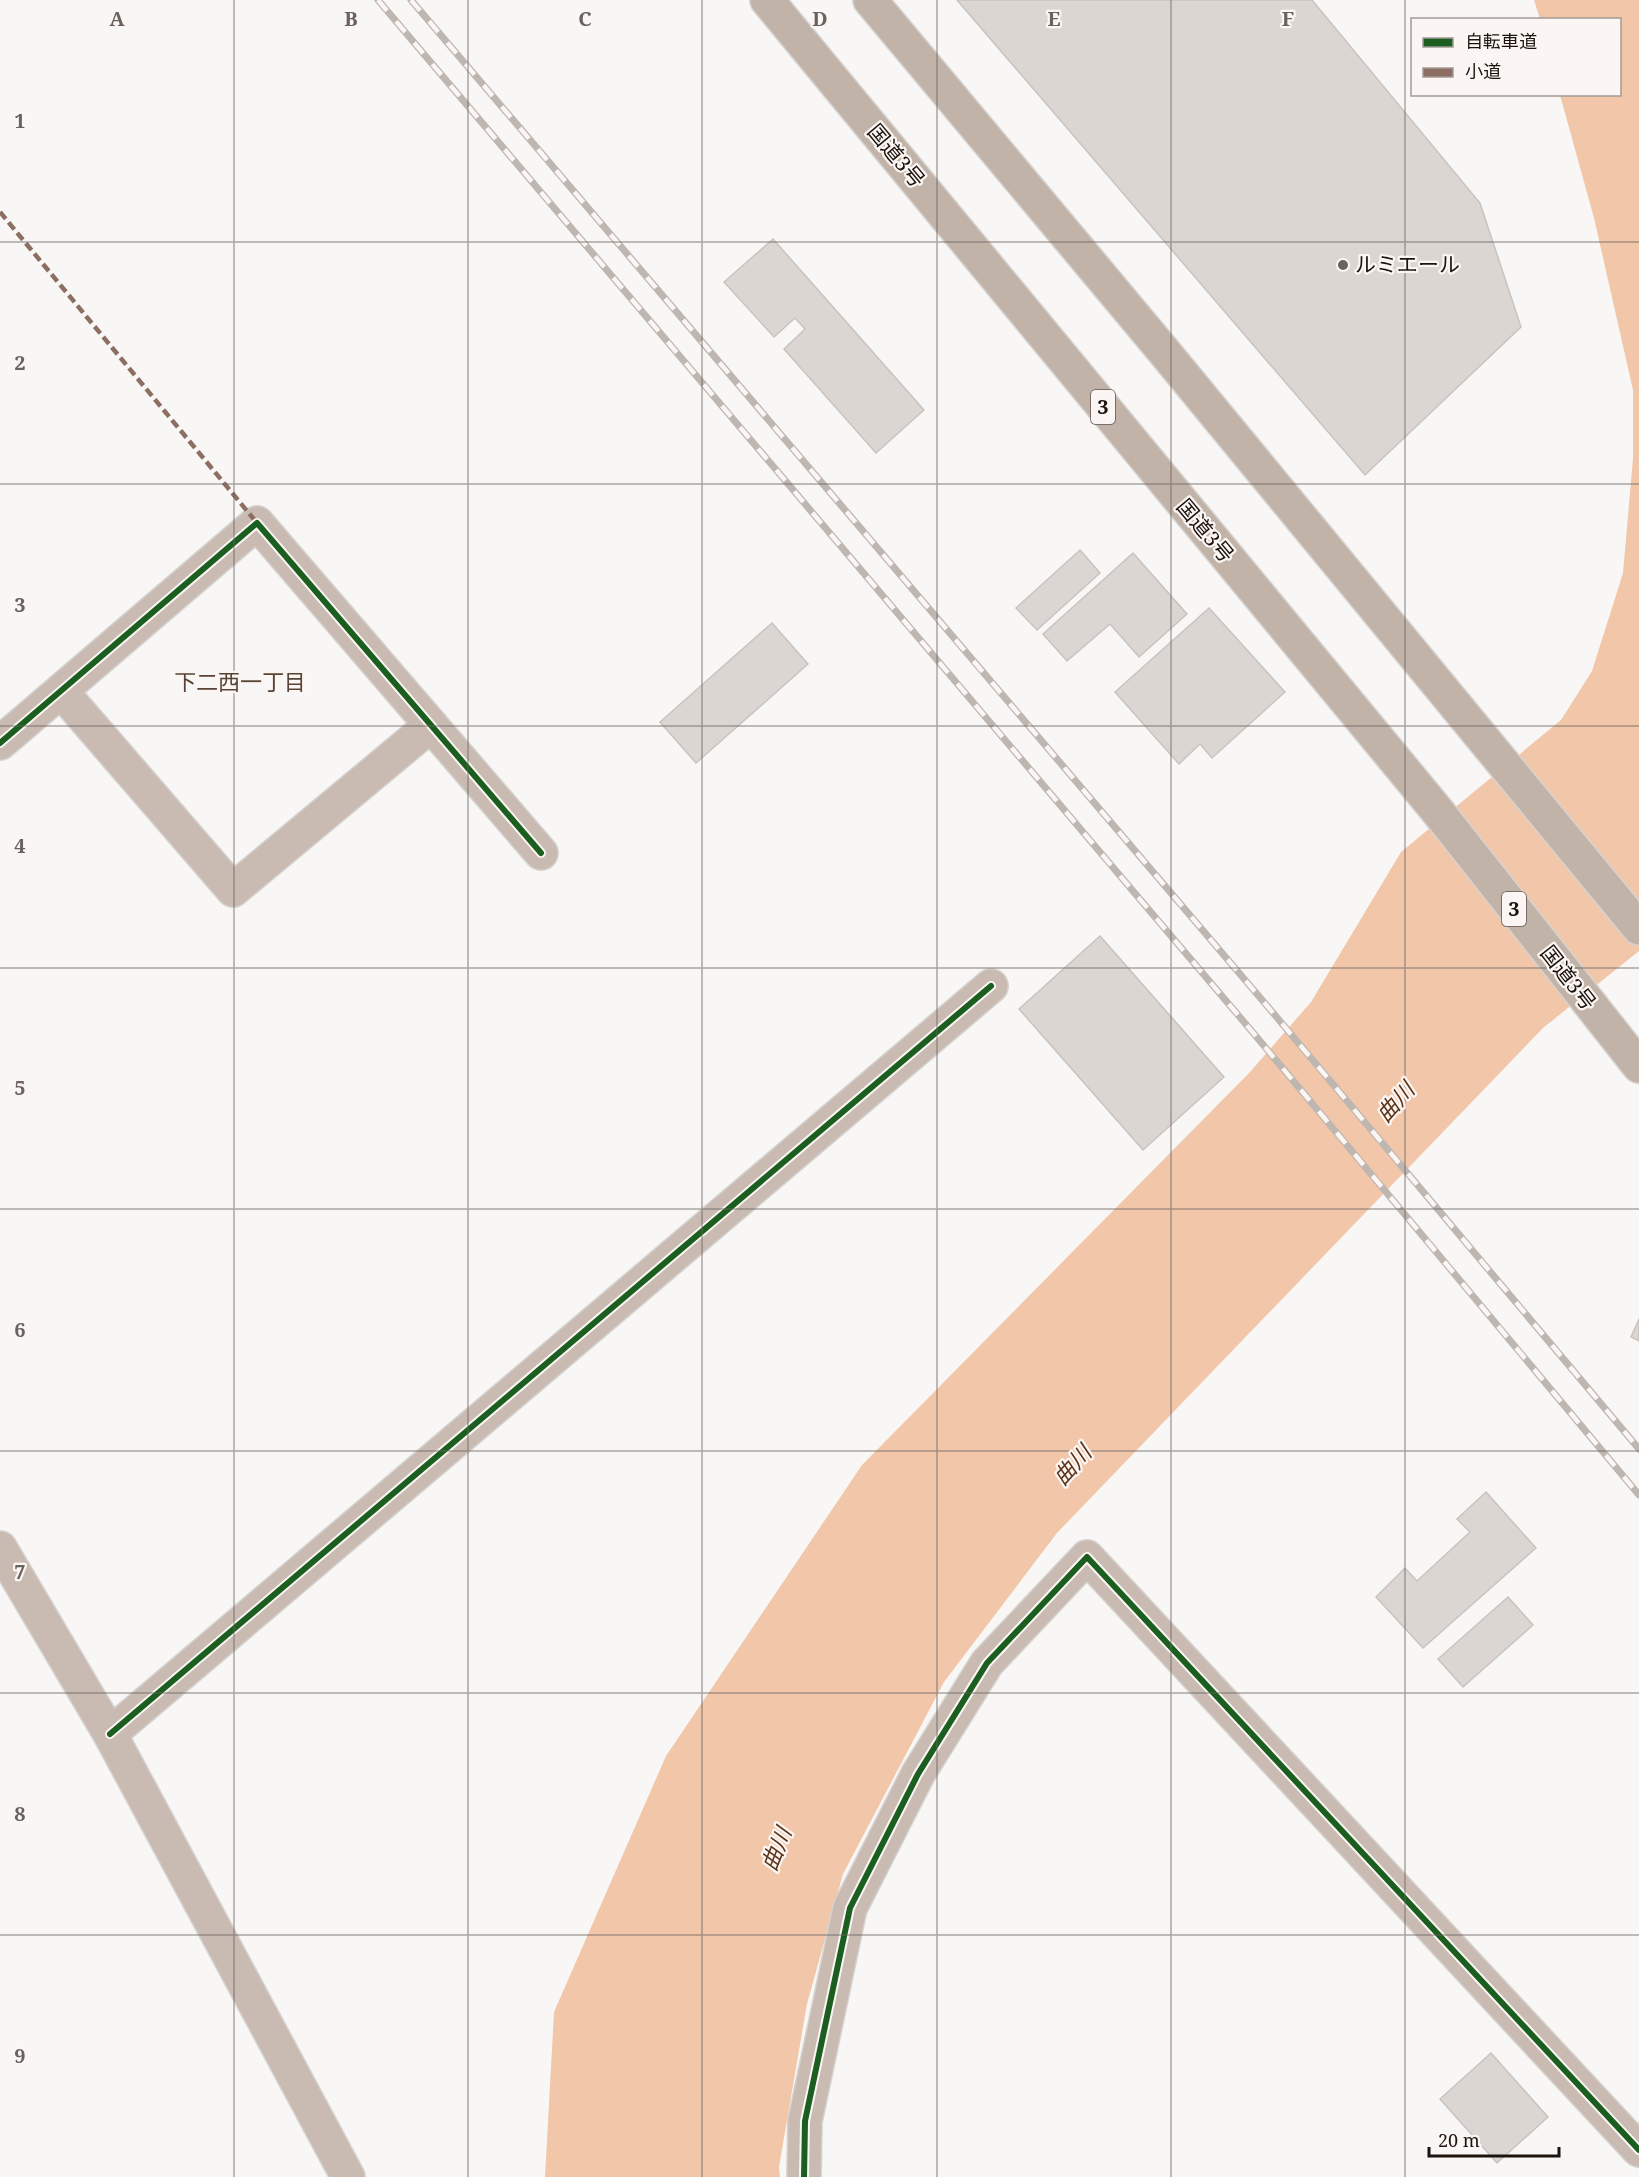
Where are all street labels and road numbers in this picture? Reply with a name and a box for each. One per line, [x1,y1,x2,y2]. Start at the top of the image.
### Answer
street label: 国道3号 [862,118,932,193]
road number: 3 [1091,390,1115,424]
street label: 国道3号 [1171,493,1241,568]
road number: 3 [1502,892,1526,926]
street label: 国道3号 [1535,939,1603,1015]

